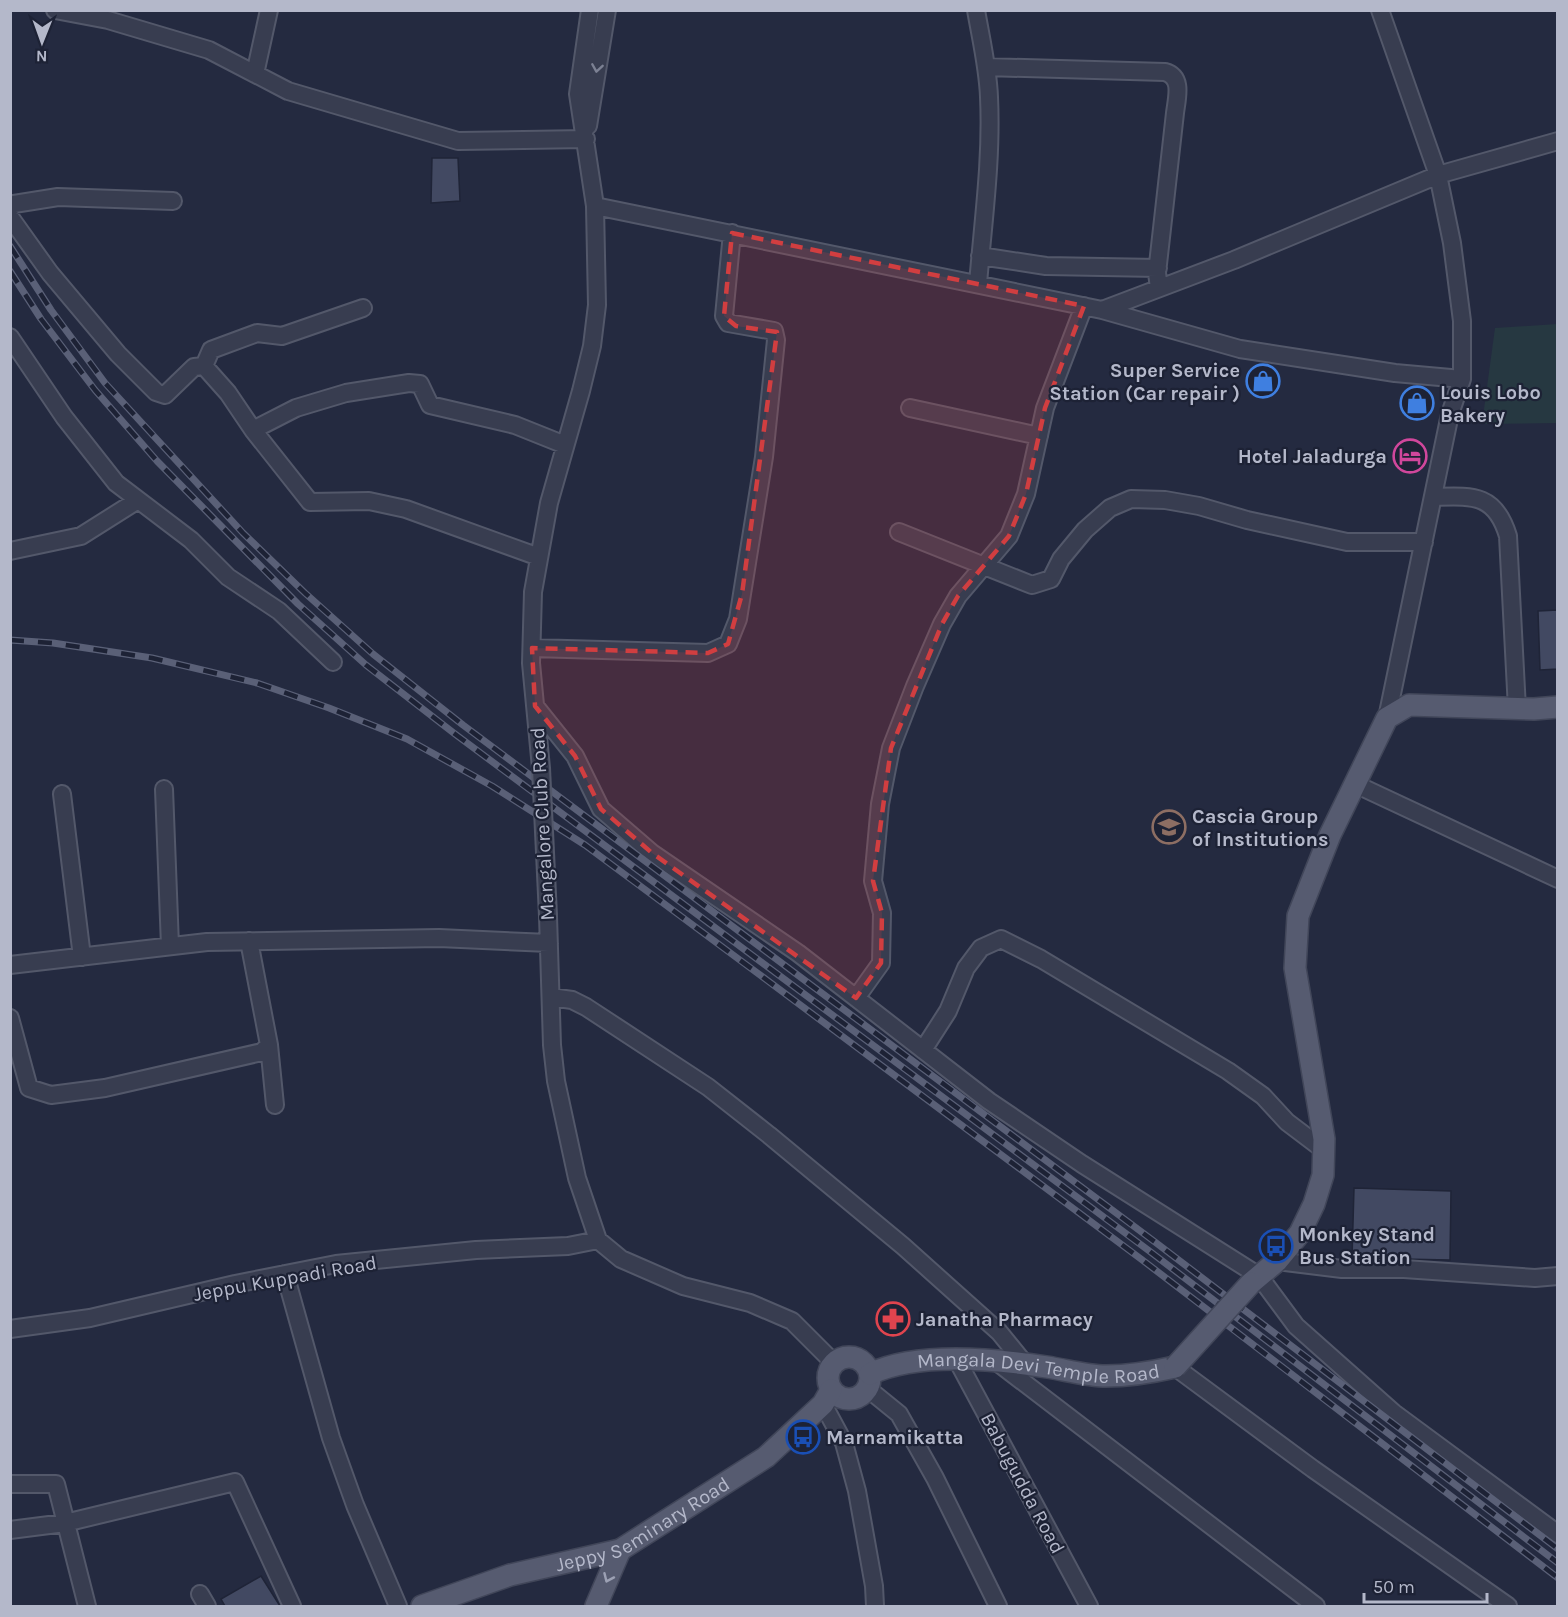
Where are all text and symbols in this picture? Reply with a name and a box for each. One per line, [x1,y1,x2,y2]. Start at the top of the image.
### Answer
north arrow [12,12,72,72]
text: N [36,47,48,66]
one-way arrow [591,63,604,73]
place label: Super Service Station (Car repair ) [1049,359,1240,405]
shop icon: Super Service Station (Car repair ) [1245,363,1281,399]
place label: Louis Lobo Bakery [1440,381,1541,427]
shop icon: Louis Lobo Bakery [1399,385,1435,421]
hotel icon: Hotel Jaladurga [1392,438,1428,474]
place label: Hotel Jaladurga [1238,445,1387,468]
street label: Mangalore Club Road [526,727,559,921]
place label: Cascia Group of Institutions [1192,805,1329,851]
school or university icon: Cascia Group of Institutions [1151,809,1187,845]
place label: Monkey Stand Bus Station [1299,1223,1435,1269]
bus stop icon: Monkey Stand Bus Station [1258,1228,1294,1264]
street label: Jeppu Kuppadi Road [192,1251,379,1306]
pharmacy icon: Janatha Pharmacy [875,1301,911,1337]
place label: Janatha Pharmacy [916,1308,1093,1331]
street label: Mangala Devi Temple Road [916,1348,1162,1388]
street label: Babugudda Road [976,1409,1069,1558]
bus stop icon: Marnamikatta [785,1419,821,1455]
place label: Marnamikatta [826,1426,964,1449]
street label: Jeppy Seminary Road [553,1472,734,1576]
scale bar [1364,1566,1487,1604]
one-way arrow [603,1572,615,1583]
text: 50 m [1373,1576,1415,1598]

